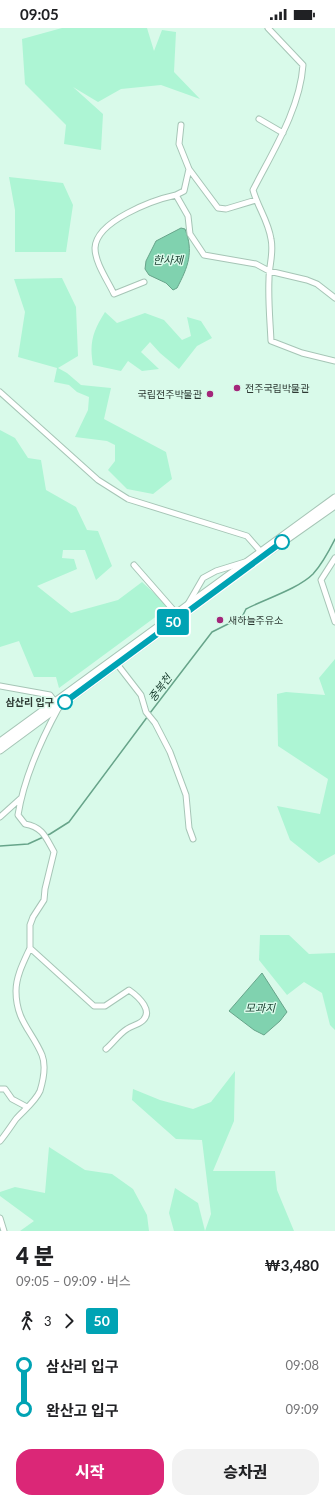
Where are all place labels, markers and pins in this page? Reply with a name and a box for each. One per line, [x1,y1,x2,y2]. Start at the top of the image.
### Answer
place label: 전주국립박물관 [245,382,310,394]
marker: 전주국립박물관 [232,383,242,393]
place label: 국립전주박물관 [138,388,203,400]
marker: 국립전주박물관 [205,389,215,399]
unlabelled marker [274,534,290,550]
place label: 새하늘주유소 [228,614,283,626]
marker: 새하늘주유소 [215,615,225,625]
marker: 삼산리 입구 [57,694,73,710]
place label: 삼산리 입구 [6,696,54,708]

